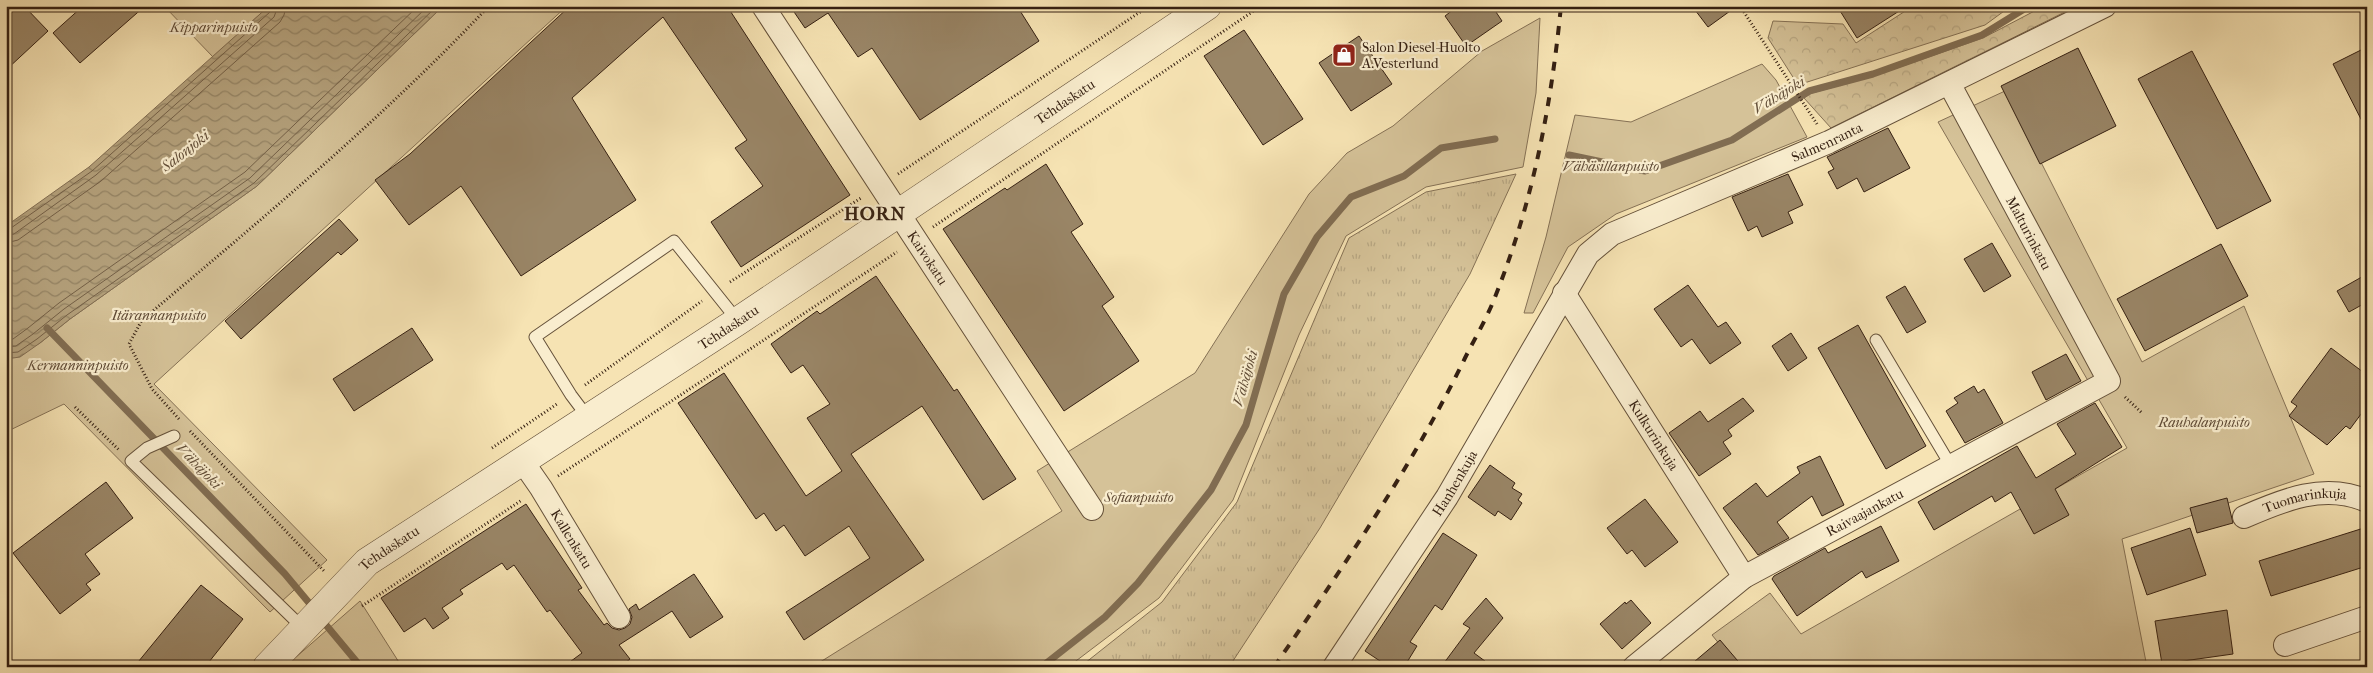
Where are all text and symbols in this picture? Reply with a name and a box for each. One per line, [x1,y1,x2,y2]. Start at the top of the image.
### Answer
park label: Kipparinpuisto [169,19,258,36]
place label: Salon Diesel-Huolto A.Vesterlund [1361,39,1480,72]
shop icon: Salon Diesel-Huolto A.Vesterlund [1331,42,1357,68]
water label: Vähäjoki [1750,72,1810,117]
street label: Tehdaskatu [1032,76,1098,128]
street label: Salmenranta [1789,119,1866,166]
water label: Salonjoki [157,126,214,176]
park label: Vähäsillanpuisto [1563,158,1659,175]
street label: Malturinkatu [2002,194,2055,273]
district label: HORN [844,203,906,225]
street label: Kaivokatu [904,228,951,288]
street label: Tehdaskatu [695,301,762,354]
park label: Itärannanpuisto [111,307,206,324]
water label: Vähäjoki [1228,346,1262,408]
park label: Kermanninpuisto [26,357,129,374]
street label: Kulkurinkuja [1625,397,1682,474]
park label: Rauhalanpuisto [2157,414,2250,431]
water label: Vähäjoki [173,439,227,494]
street label: Hanhenkuja [1429,447,1482,519]
street label: Raivaajankatu [1823,485,1907,540]
street label: Tuomarinkuja [2261,485,2348,517]
park label: Sofianpuisto [1103,489,1174,506]
street label: Kallenkatu [547,506,596,572]
street label: Tehdaskatu [355,522,423,574]

